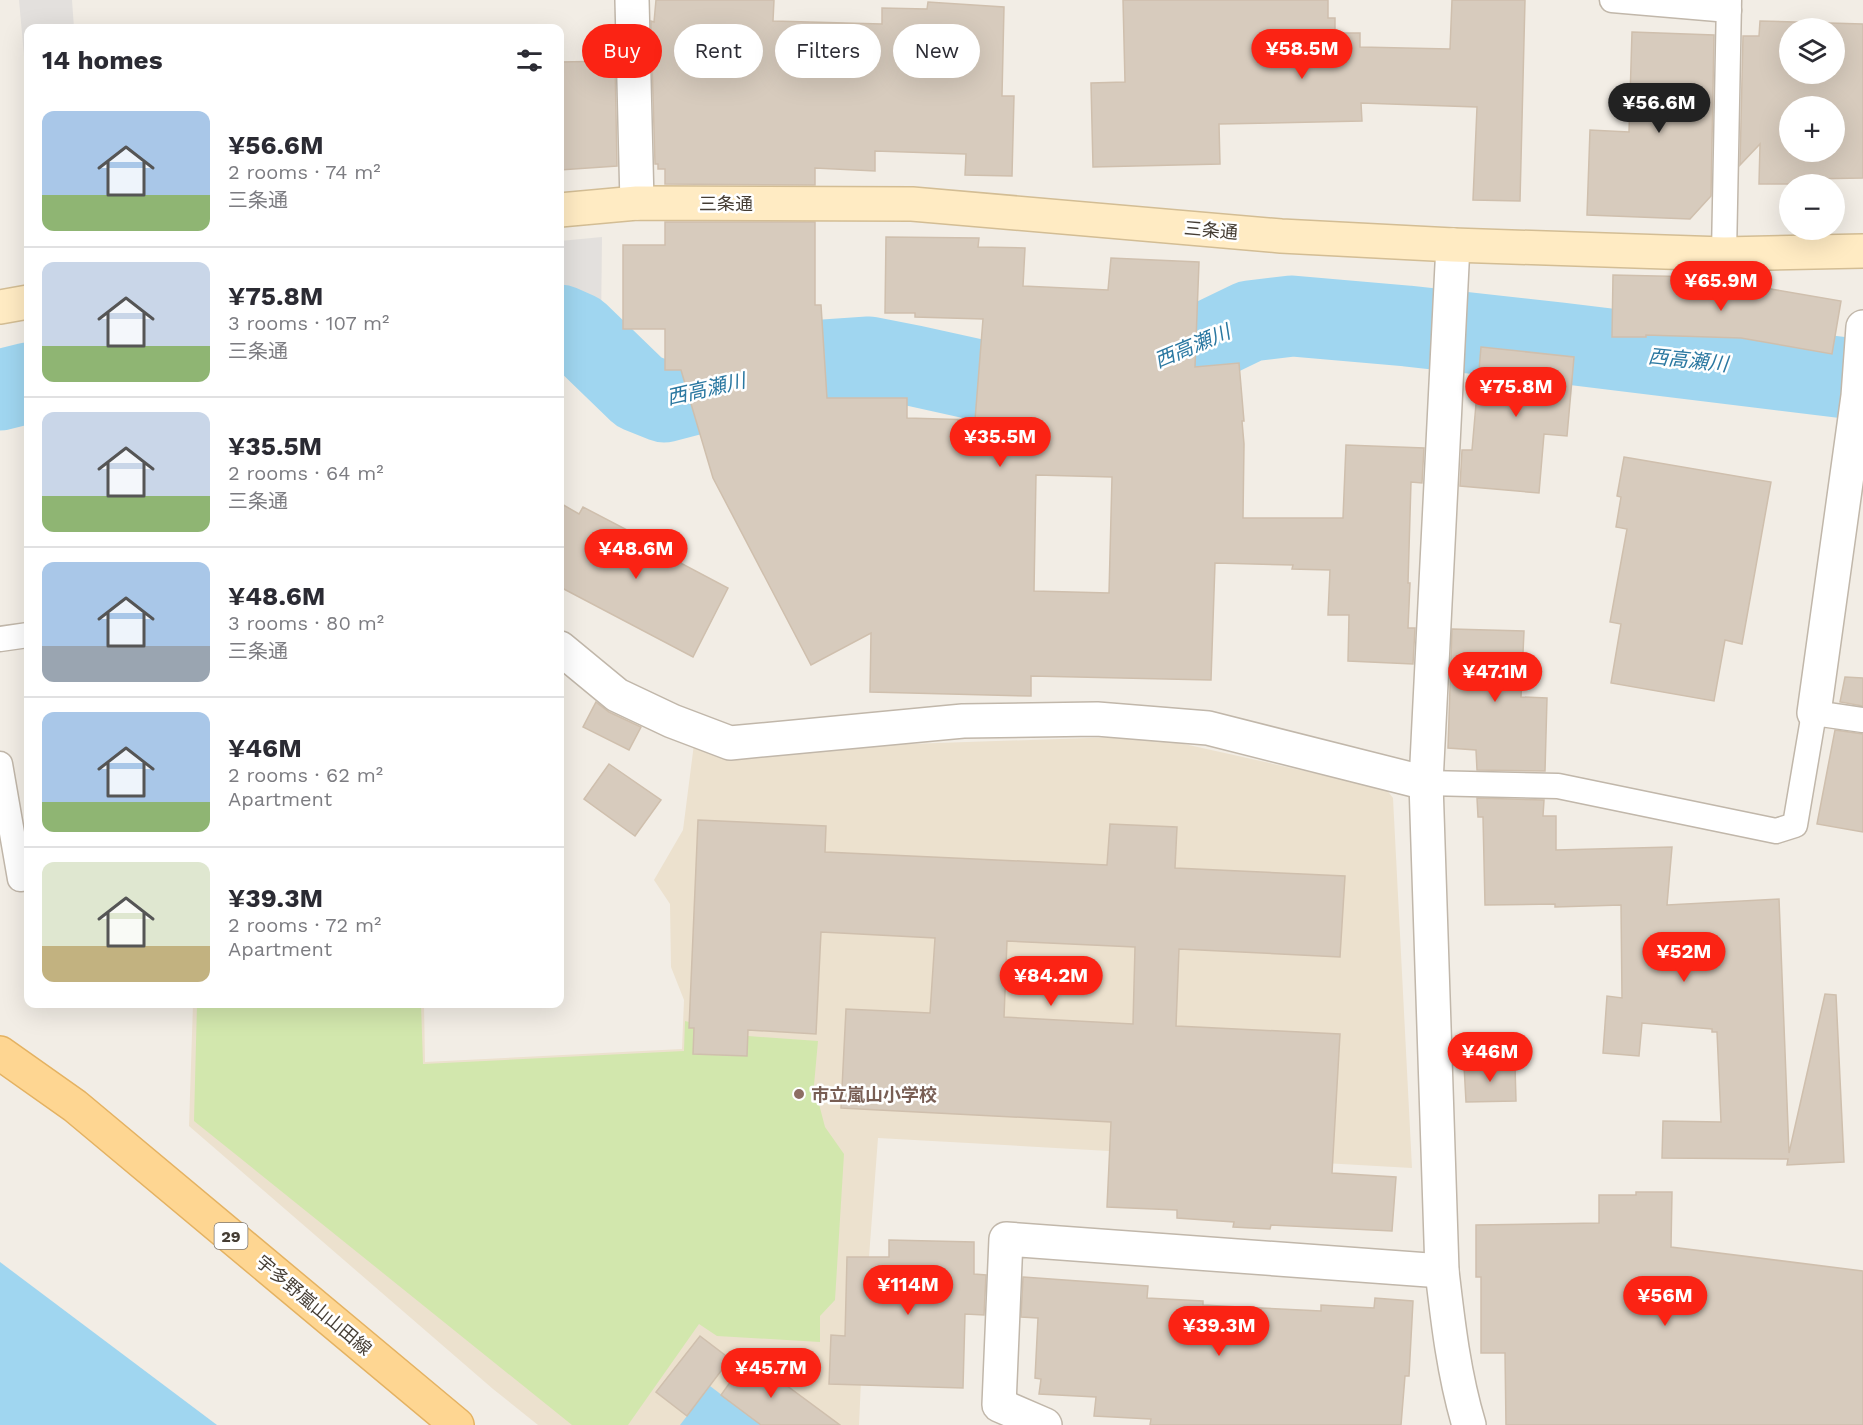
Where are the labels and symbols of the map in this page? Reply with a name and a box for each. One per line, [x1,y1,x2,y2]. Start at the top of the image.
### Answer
pin: ¥58.5M [1253,29,1351,80]
pin: ¥56.6M [1610,83,1708,134]
street label: 三条通 [699,193,753,214]
street label: 三条通 [1183,217,1239,243]
pin: ¥65.9M [1672,261,1770,312]
water label: 西高瀬川 [1150,319,1235,373]
water label: 西高瀬川 [1647,344,1731,376]
pin: ¥75.8M [1467,367,1565,418]
water label: 西高瀬川 [664,368,750,410]
pin: ¥35.5M [951,417,1049,468]
pin: ¥48.6M [587,529,685,580]
pin: ¥47.1M [1446,652,1544,703]
pin: ¥52M [1648,932,1720,983]
pin: ¥84.2M [1002,956,1100,1007]
pin: ¥46M [1454,1032,1526,1083]
place label: 市立嵐山小学校 [811,1084,937,1105]
marker: 市立嵐山小学校 [792,1087,806,1101]
road number: 29 [214,1223,248,1249]
street label: 宇多野嵐山山田線 [252,1251,376,1359]
pin: ¥114M [866,1265,950,1316]
pin: ¥56M [1629,1276,1701,1327]
pin: ¥39.3M [1170,1306,1268,1357]
pin: ¥45.7M [722,1348,820,1399]

